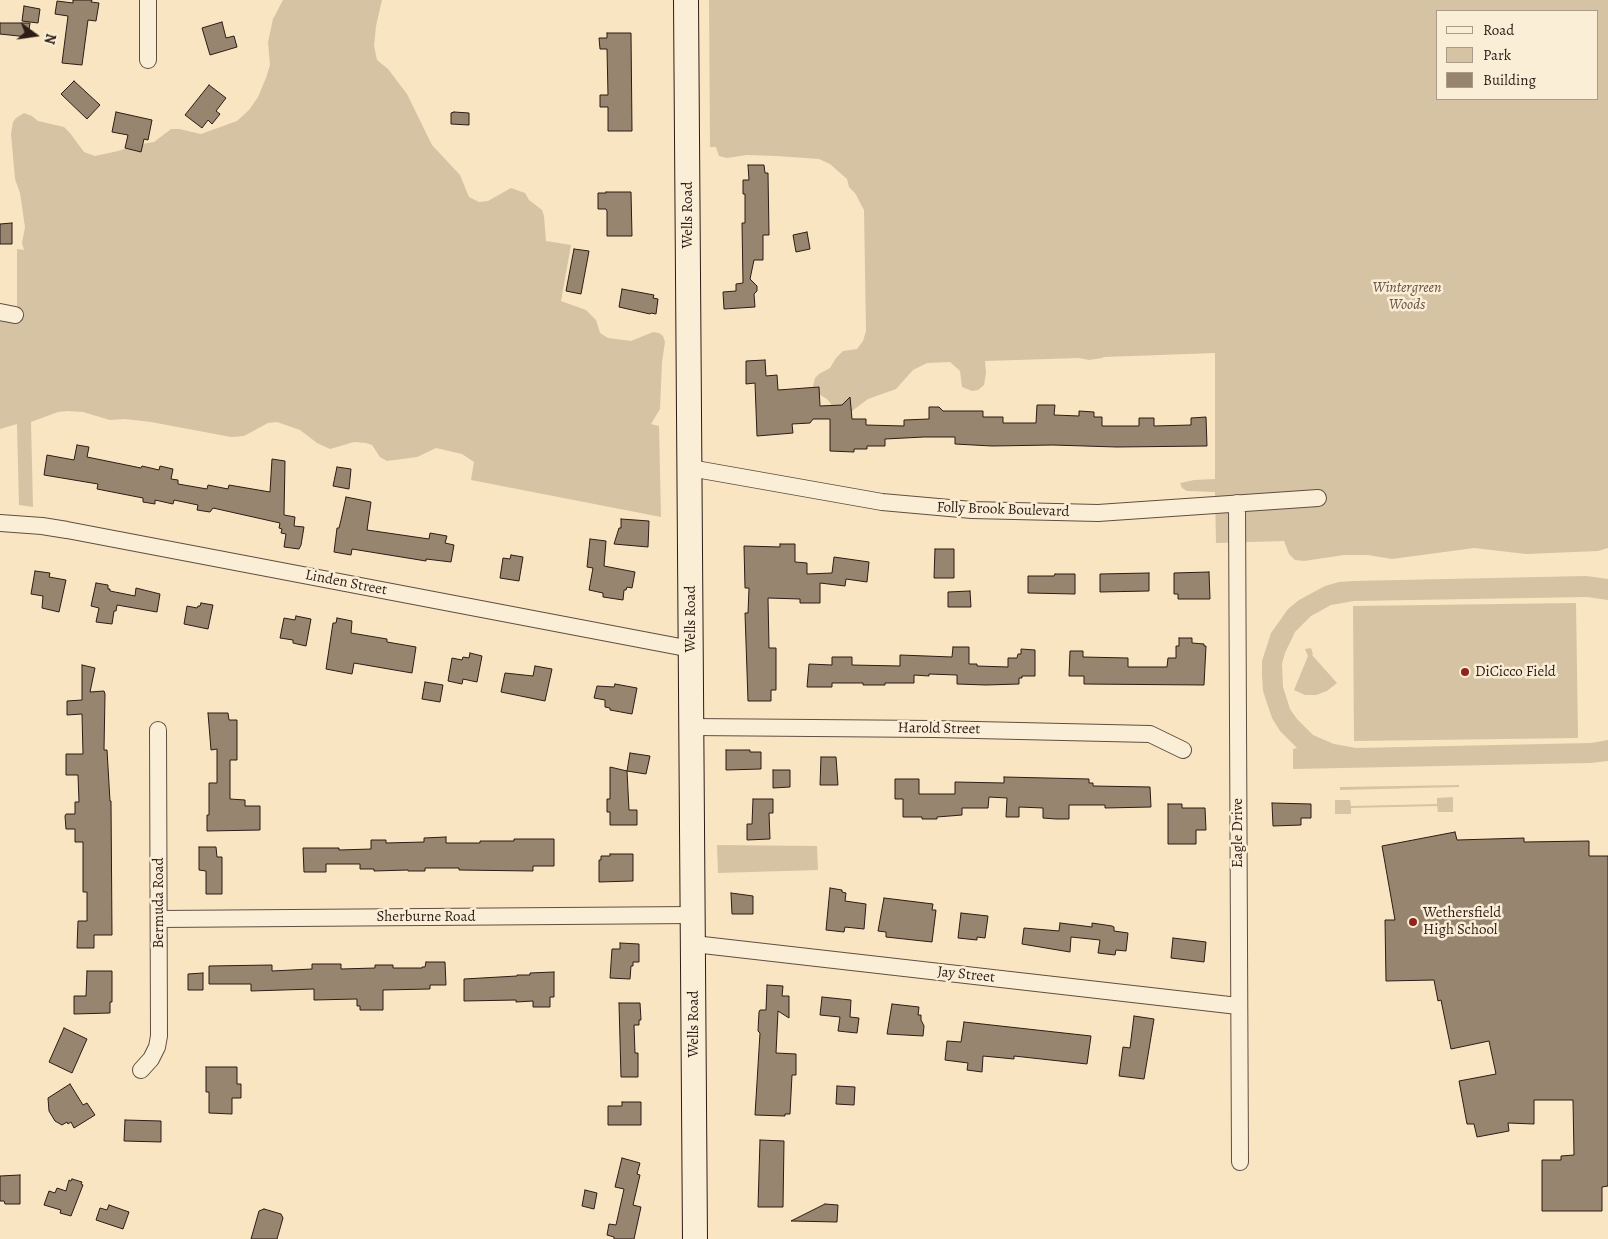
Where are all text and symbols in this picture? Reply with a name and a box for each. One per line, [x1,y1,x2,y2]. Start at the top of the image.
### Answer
north arrow [10,10,60,60]
legend [1436,10,1598,100]
text: Road [1483,20,1514,40]
text: N [40,31,60,46]
text: Park [1483,45,1511,65]
text: Building [1483,70,1536,90]
street label: Wells Road [679,181,697,249]
park label: Wintergreen Woods [1373,279,1441,314]
street label: Folly Brook Boulevard [936,499,1070,521]
street label: Linden Street [304,566,388,600]
street label: Wells Road [682,585,700,653]
place label: DiCicco Field [1475,663,1556,681]
marker: DiCicco Field [1459,666,1471,678]
street label: Harold Street [898,719,980,739]
street label: Eagle Drive [1229,798,1247,868]
street label: Bermuda Road [150,857,168,949]
place label: Wethersfield High School [1423,904,1501,939]
street label: Sherburne Road [377,908,475,926]
marker: Wethersfield High School [1407,916,1419,928]
street label: Jay Street [936,963,996,987]
street label: Wells Road [685,990,703,1058]

